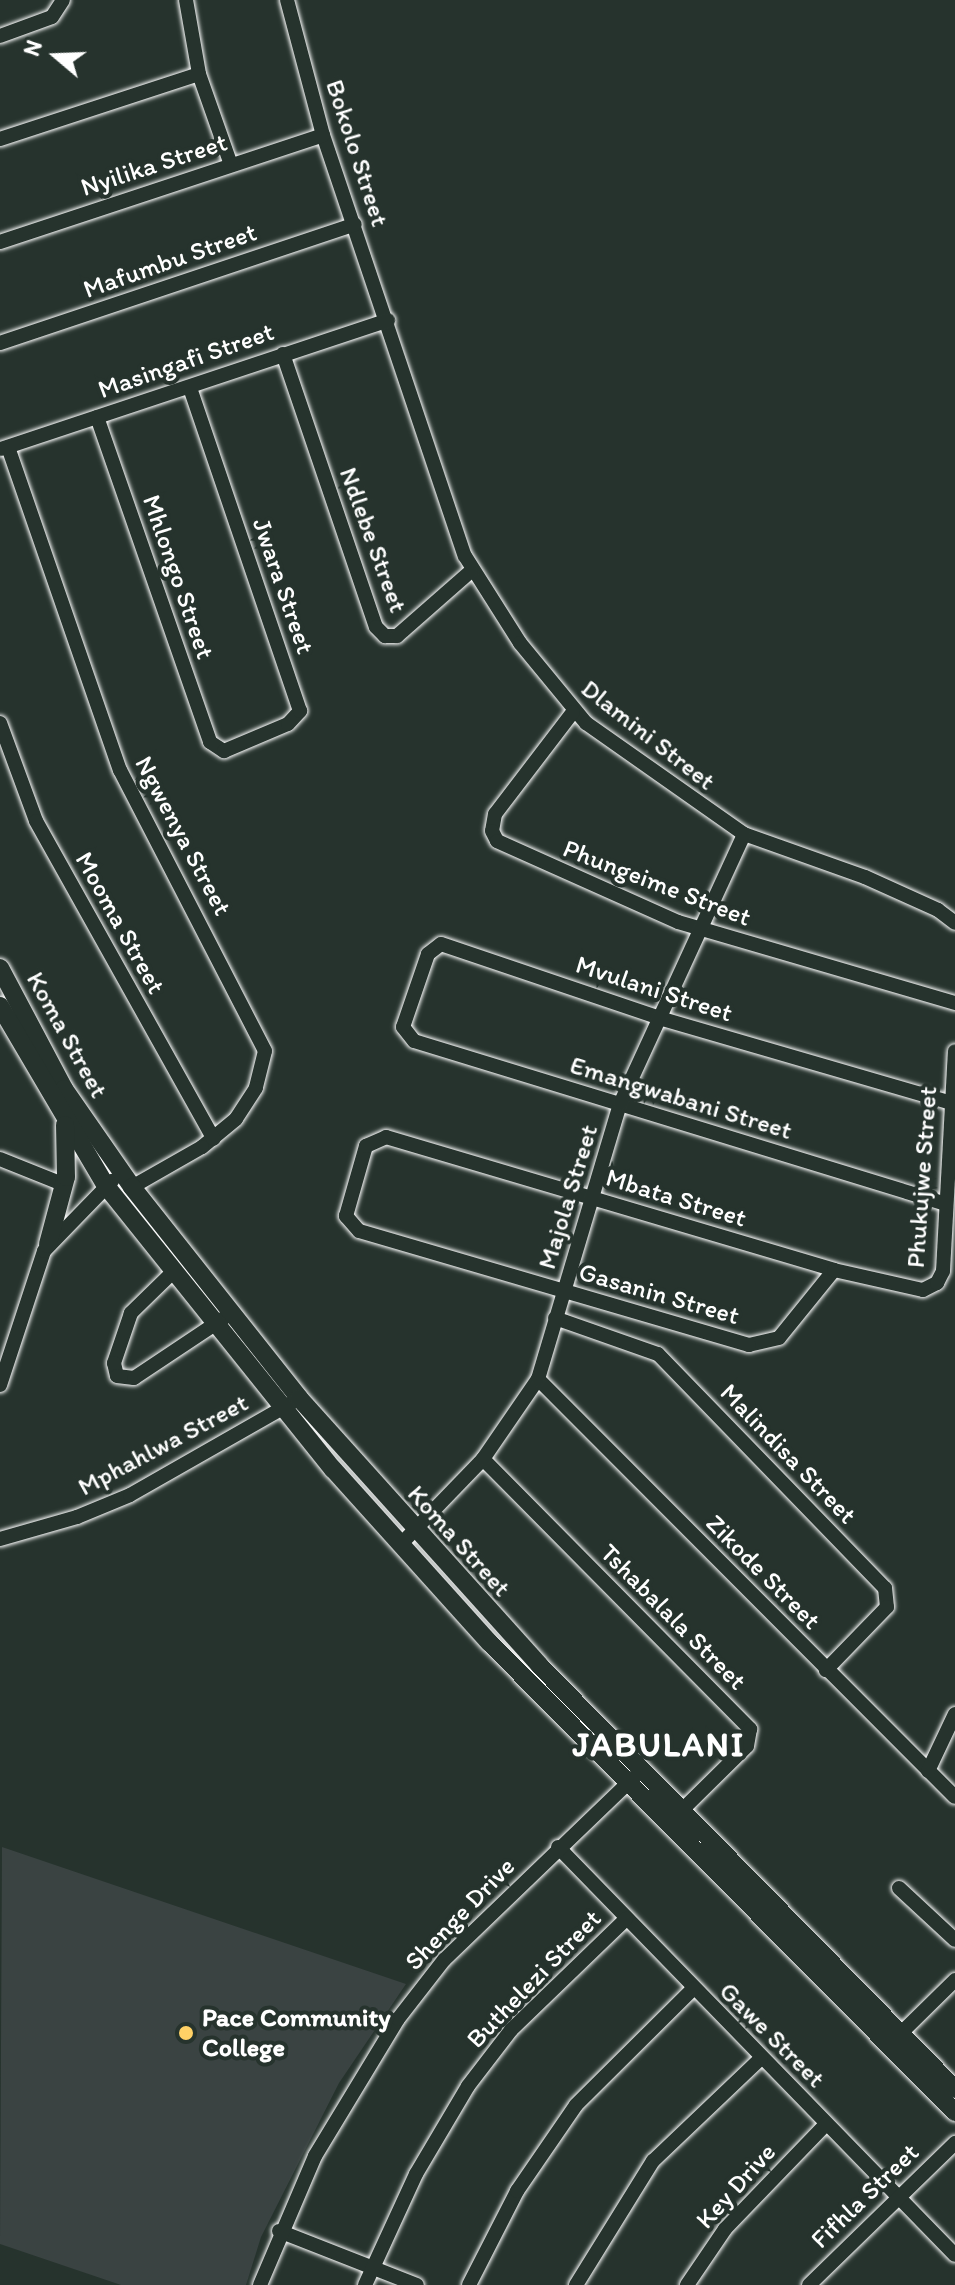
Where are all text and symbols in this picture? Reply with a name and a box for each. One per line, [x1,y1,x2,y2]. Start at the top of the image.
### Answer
north arrow [16,16,96,96]
text: N [18,37,48,59]
street label: Bokolo Street [319,76,395,230]
street label: Nyilika Street [77,127,231,203]
street label: Mafumbu Street [79,217,261,305]
street label: Masingafi Street [94,316,278,406]
street label: Ndlebe Street [332,463,414,617]
street label: Mhlongo Street [135,491,221,663]
street label: Jwara Street [245,514,321,658]
street label: Dlamini Street [575,673,721,797]
street label: Ngwenya Street [128,751,238,921]
street label: Phungeime Street [559,833,755,933]
street label: Mooma Street [68,847,172,999]
street label: Mvulani Street [572,949,736,1029]
street label: Koma Street [20,967,114,1103]
street label: Emangwabani Street [566,1049,796,1147]
street label: Phukujwe Street [900,1085,944,1269]
street label: Majola Street [531,1121,605,1273]
street label: Mbata Street [602,1162,750,1234]
street label: Gasanin Street [575,1256,743,1332]
street label: Malindisa Street [713,1378,863,1530]
street label: Mphahlwa Street [73,1387,253,1503]
street label: Koma Street [401,1479,517,1603]
street label: Zikode Street [699,1508,827,1636]
street label: Tshabalala Street [594,1538,752,1696]
district label: JABULANI [573,1725,745,1765]
street label: Shenge Drive [398,1851,522,1977]
street label: Buthelezi Street [460,1904,608,2054]
street label: Gawe Street [713,1976,831,2094]
place label: Pace Community College [202,2002,390,2064]
marker: Pace Community College [177,2024,195,2042]
street label: Key Drive [689,2136,783,2236]
street label: Fifhla Street [805,2137,925,2255]

